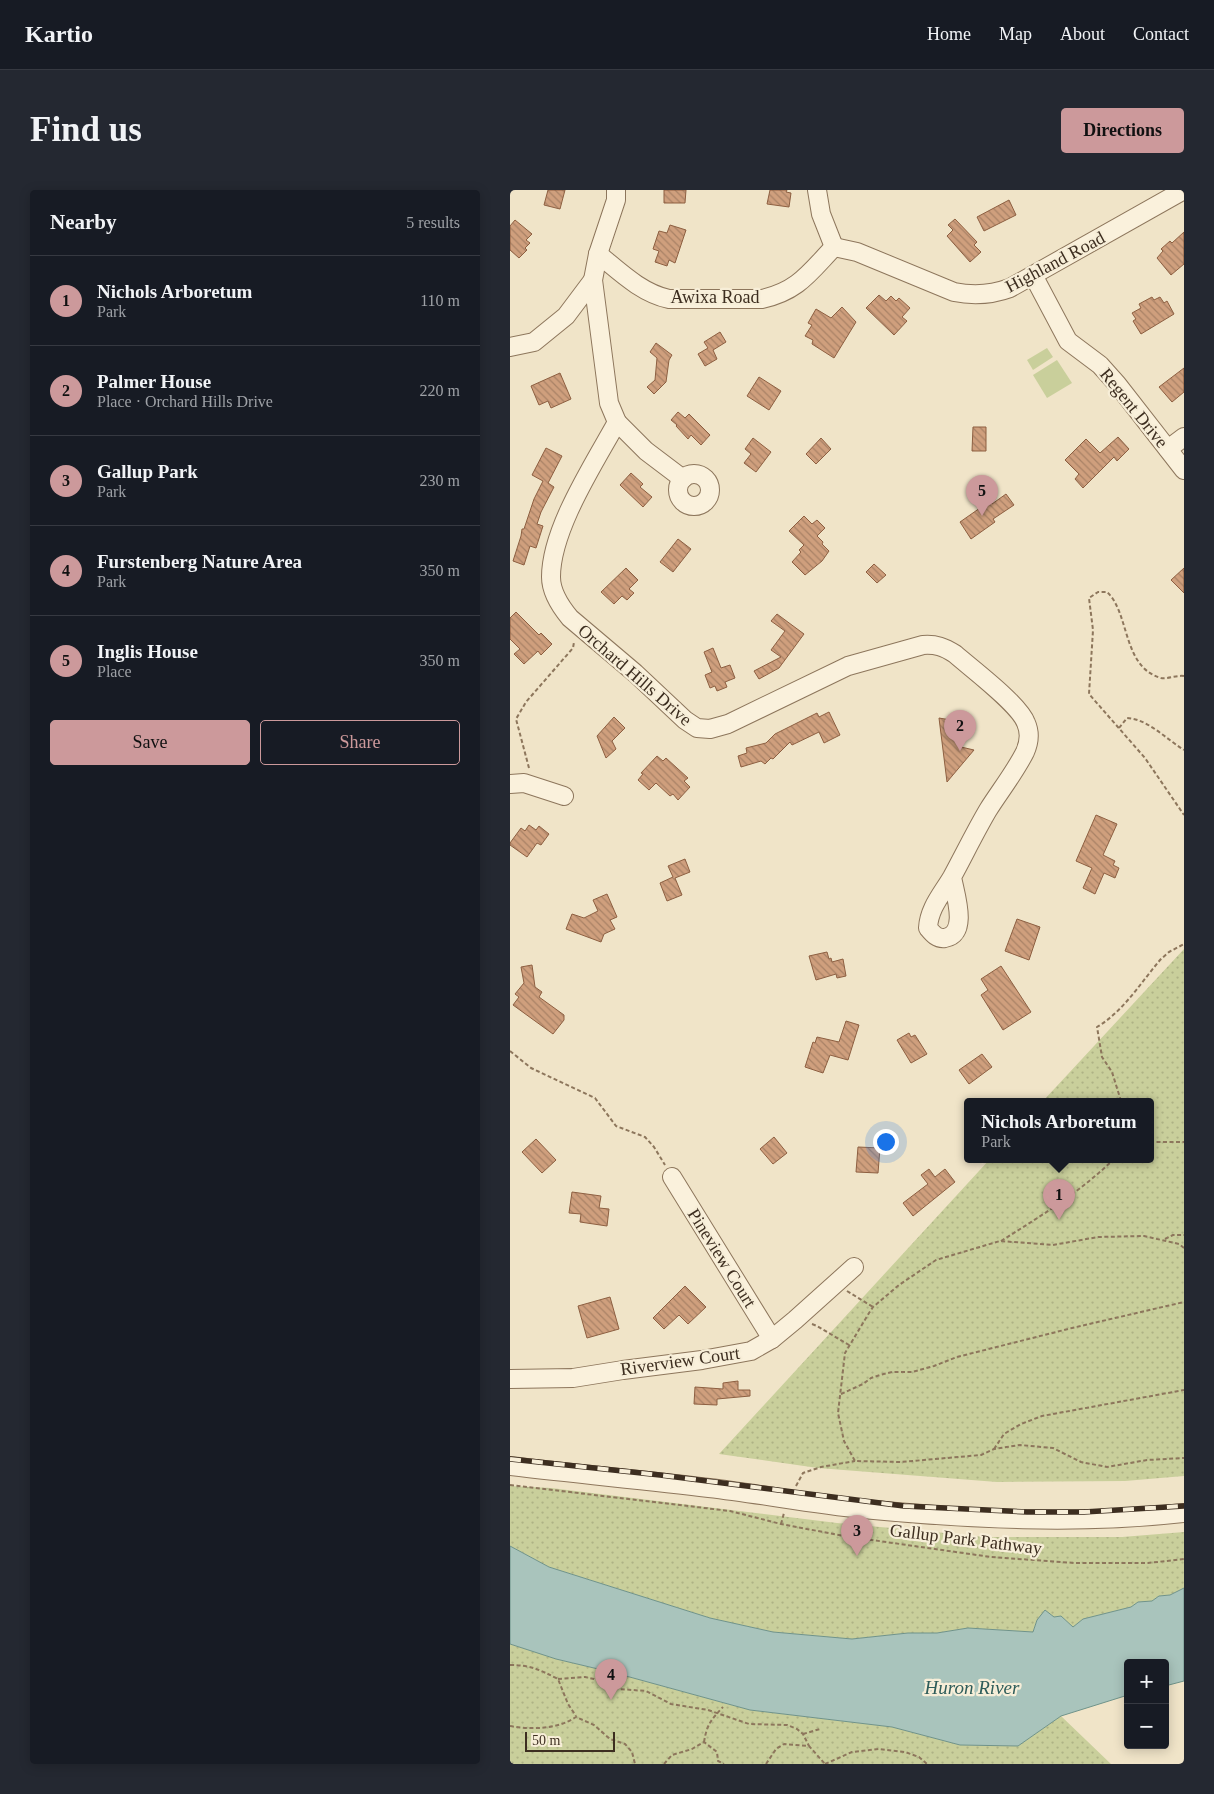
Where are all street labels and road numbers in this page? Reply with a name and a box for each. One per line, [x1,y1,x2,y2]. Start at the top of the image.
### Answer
street label: Highland Road [1002,227,1108,297]
street label: Awixa Road [671,287,759,307]
street label: Regent Drive [1096,364,1172,452]
street label: Orchard Hills Drive [574,620,696,730]
street label: Pineview Court [684,1205,760,1311]
street label: Riverview Court [619,1343,741,1379]
street label: Gallup Park Pathway [889,1520,1043,1558]

